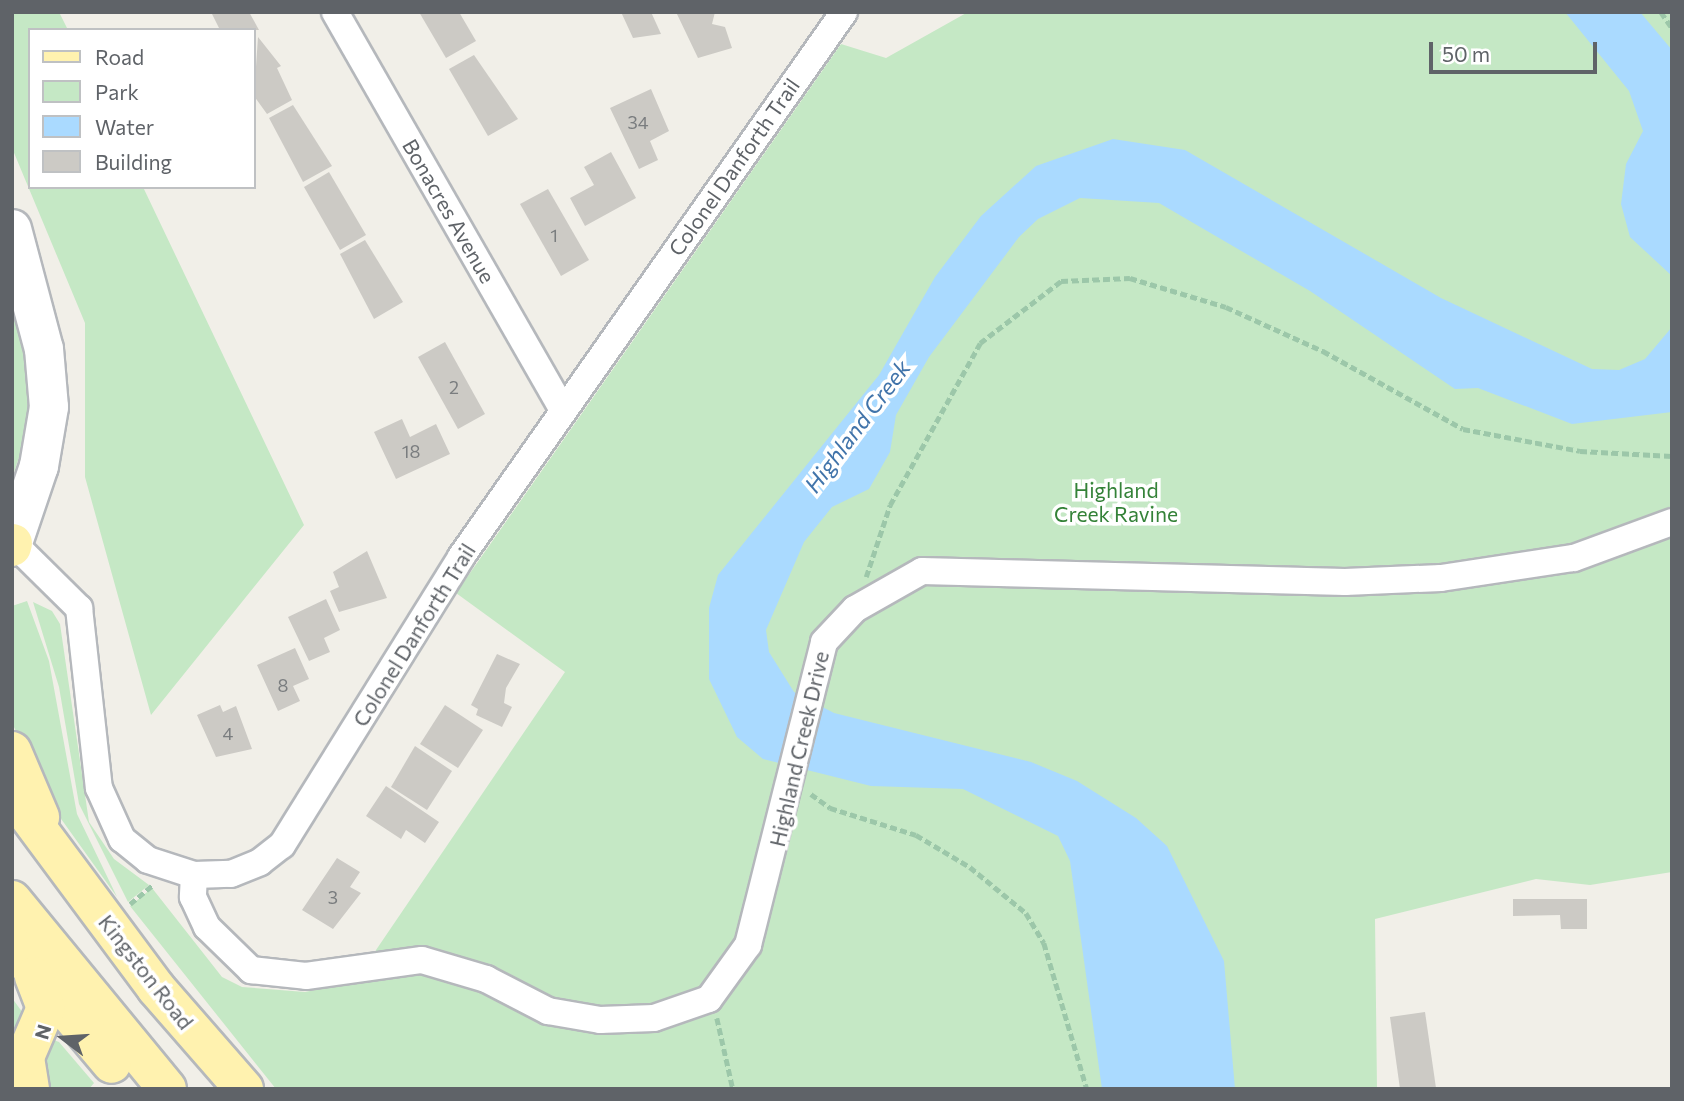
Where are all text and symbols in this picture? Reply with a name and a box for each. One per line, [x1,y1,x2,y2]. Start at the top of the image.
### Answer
legend [28,28,256,189]
scale bar [1432,28,1600,72]
text: 50 m [1442,41,1490,66]
text: Road [95,44,144,69]
street label: Colonel Danforth Trail [663,73,805,261]
text: Park [95,79,139,104]
house number: 34 [627,111,649,133]
text: Water [95,114,154,139]
street label: Bonacres Avenue [398,134,500,288]
text: Building [95,149,172,174]
house number: 1 [550,224,558,246]
water label: Highland Creek [798,354,916,498]
house number: 2 [449,376,459,398]
house number: 18 [402,440,420,462]
park label: Highland Creek Ravine [1054,477,1178,527]
street label: Colonel Danforth Trail [347,539,481,731]
street label: Highland Creek Drive [764,649,834,849]
house number: 8 [278,674,288,696]
house number: 4 [223,722,233,744]
house number: 3 [328,886,338,908]
street label: Kingston Road [93,910,199,1034]
north arrow [28,1003,98,1073]
text: N [29,1022,56,1042]

